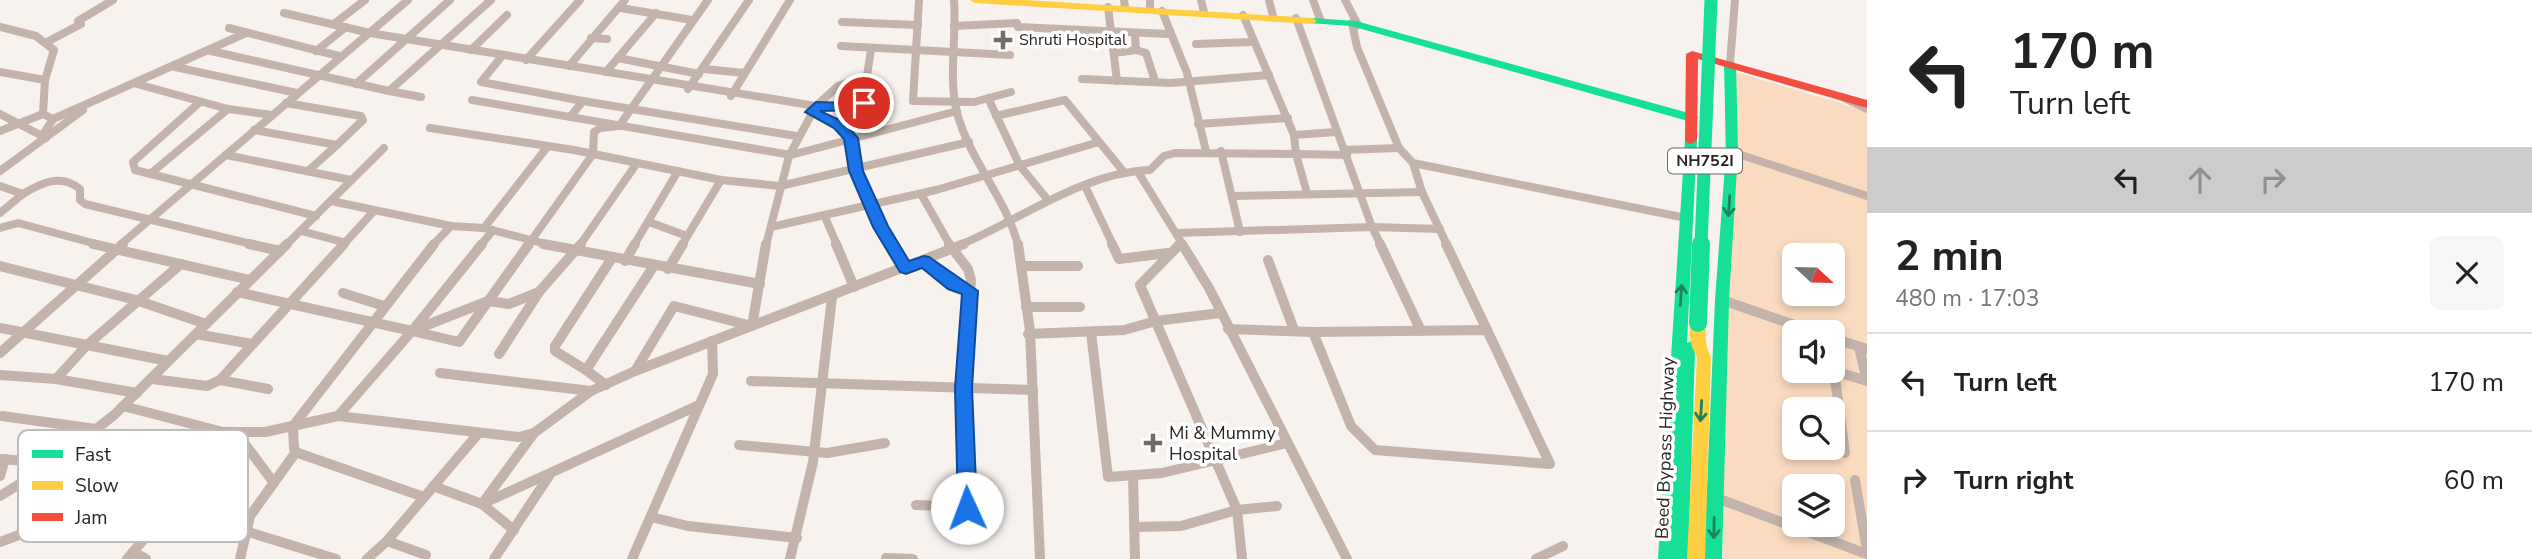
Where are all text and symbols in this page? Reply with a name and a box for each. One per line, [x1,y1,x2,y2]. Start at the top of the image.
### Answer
text: 170 m [2010,18,2154,85]
icon: left [1895,28,1986,119]
place label: Shruti Hospital [1019,29,1127,51]
marker: Shruti Hospital [993,30,1013,50]
pin [834,73,894,133]
text: Turn left [2010,82,2130,125]
icon: arrive [845,84,883,122]
road number: NH752I [1668,148,1742,174]
icon: left [2108,161,2146,199]
icon: ahead [2181,161,2219,199]
icon: right [2254,161,2292,199]
one-way arrow [1722,194,1735,216]
text: 2 min [1895,228,2004,285]
button: close [2430,236,2504,310]
north arrow [1782,243,1844,306]
map controls [1782,243,1845,537]
text: 480 m · 17:03 [1895,283,2040,314]
one-way arrow [1674,284,1687,307]
button: sound [1782,320,1845,383]
street label: Beed Bypass Highway [1650,356,1680,539]
icon: left [1895,363,1933,401]
text: Turn left [1954,365,2057,400]
text: 170 m [2428,365,2504,400]
button: search [1782,397,1845,460]
one-way arrow [1694,399,1707,422]
place label: Mi & Mummy Hospital [1169,421,1277,466]
legend [18,430,248,542]
marker: Mi & Mummy Hospital [1143,433,1163,453]
text: Fast [75,442,111,468]
icon: right [1895,461,1933,499]
text: Turn right [1954,463,2073,498]
text: 60 m [2444,463,2504,498]
position arrow [930,471,1004,545]
text: Slow [75,473,119,499]
button: layers [1782,474,1845,537]
text: Jam [74,505,108,531]
one-way arrow [1707,516,1721,539]

